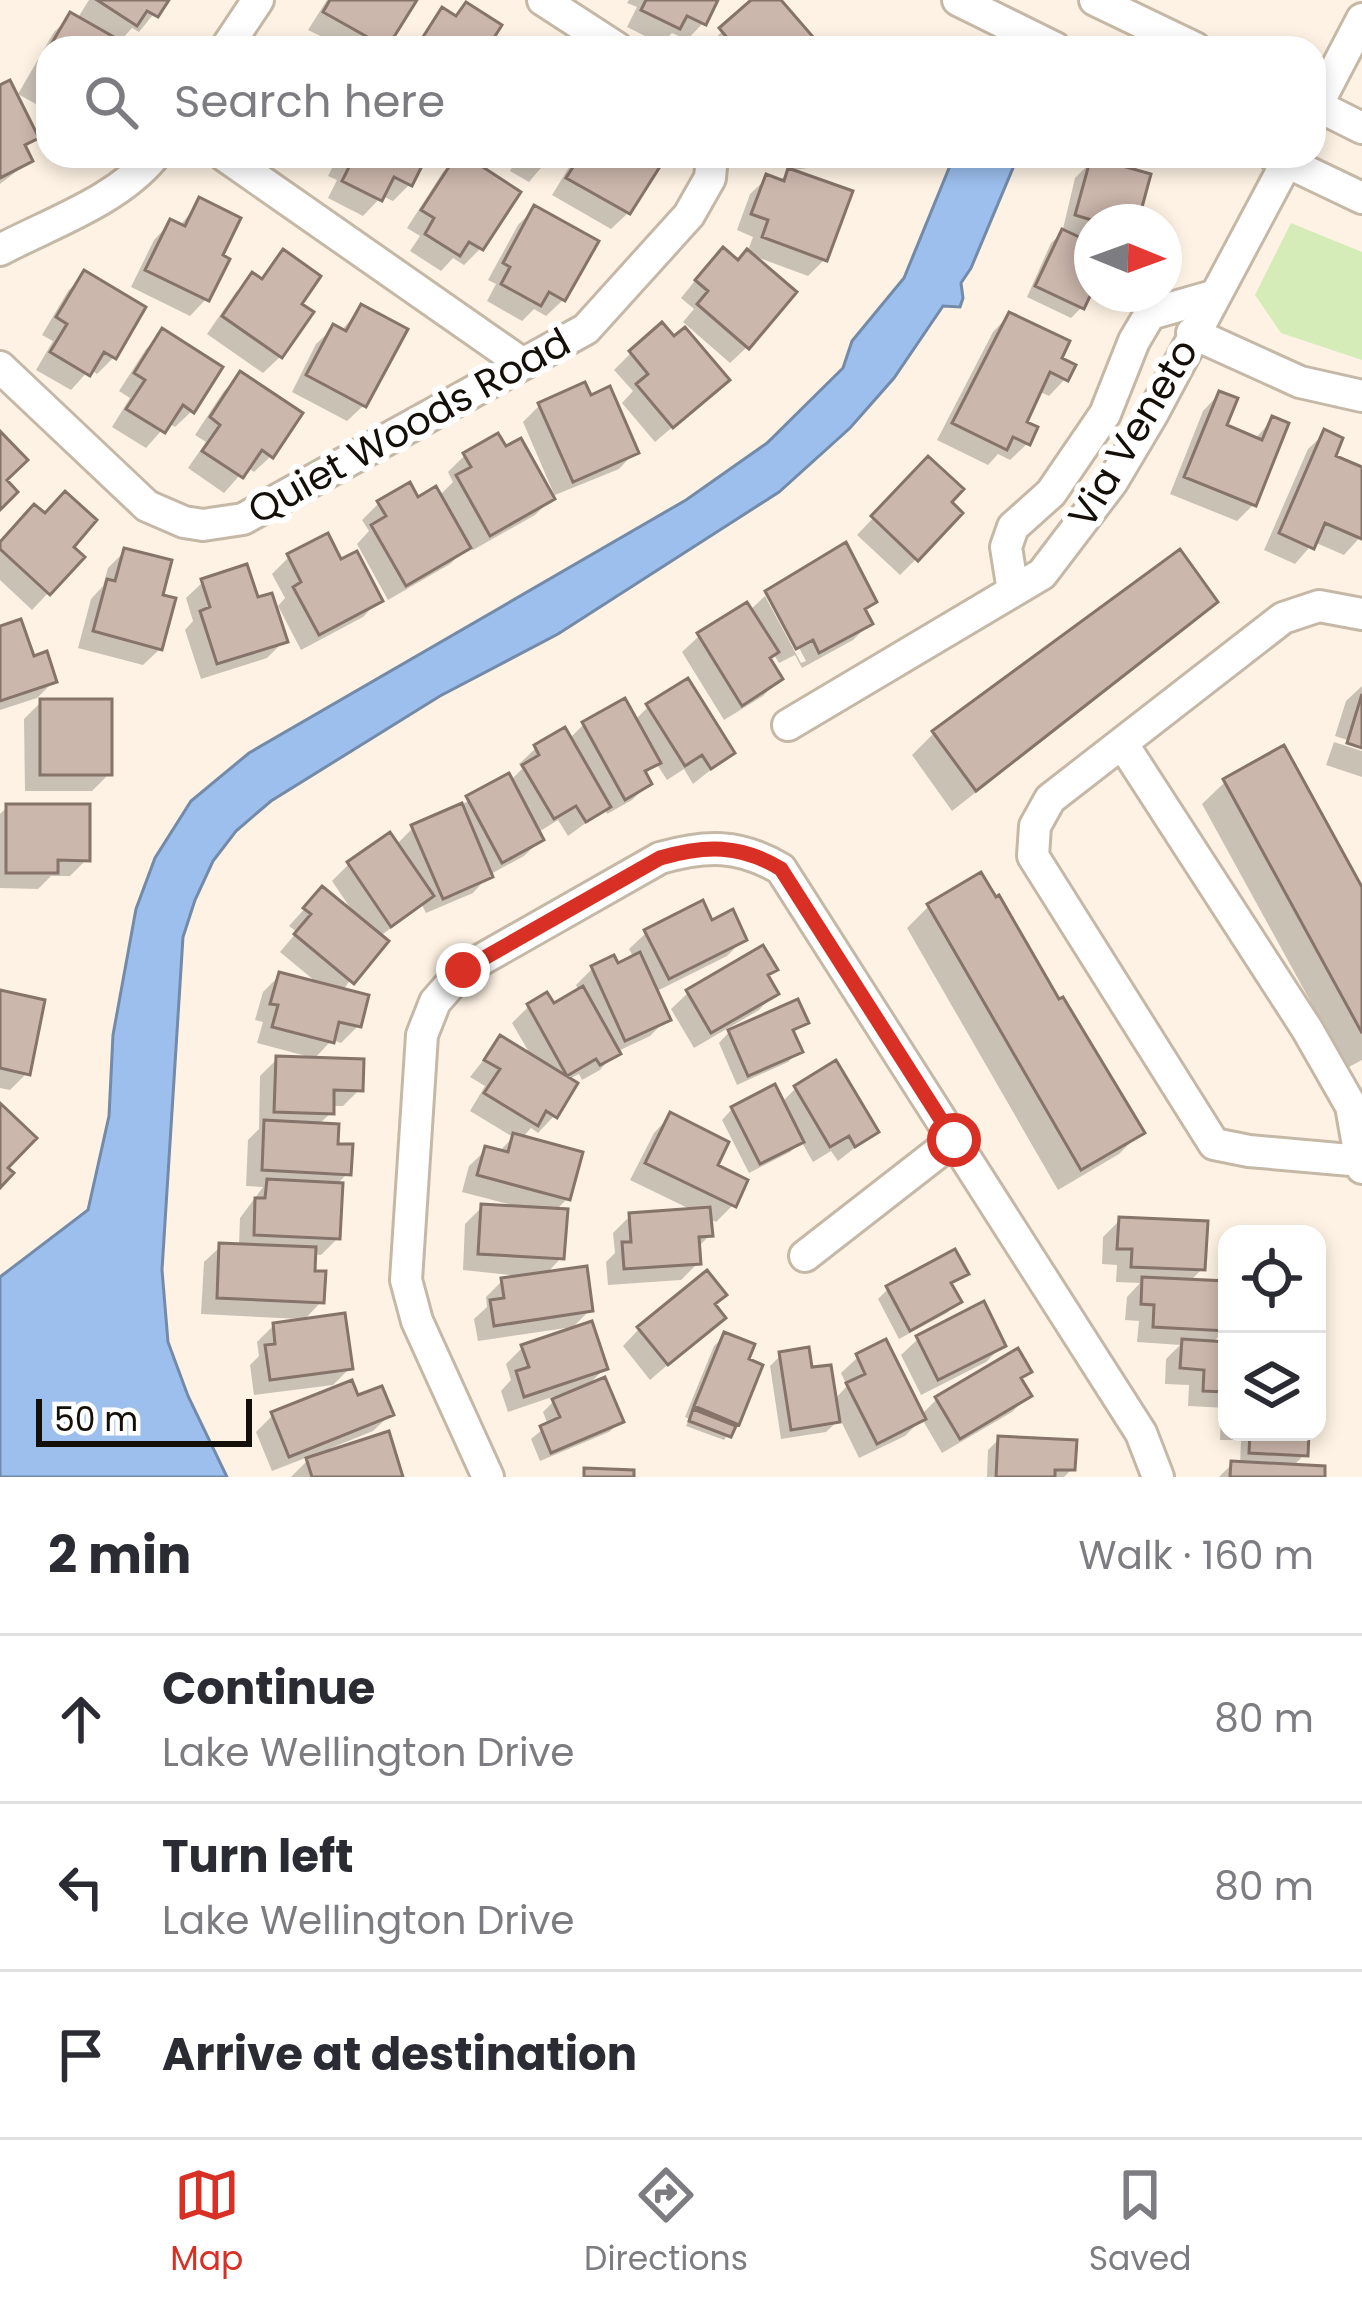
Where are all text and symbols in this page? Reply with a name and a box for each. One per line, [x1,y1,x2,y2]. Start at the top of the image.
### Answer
search box [36,36,1326,168]
icon: search [78,69,144,135]
text: Search here [174,70,445,133]
north arrow [1074,204,1182,312]
street label: Quiet Woods Road [238,315,580,537]
street label: Via Veneto [1055,328,1211,538]
route end [436,943,490,997]
route start [927,1113,981,1167]
map controls [1218,1225,1326,1441]
button: locate [1218,1225,1326,1333]
button: layers [1218,1333,1326,1441]
scale bar [36,1393,252,1446]
text: 50 m [54,1396,138,1443]
text: 2 min [48,1519,191,1591]
text: Walk · 160 m [1078,1528,1314,1583]
text: Continue [162,1657,375,1720]
icon: ahead [48,1686,114,1752]
text: 80 m [1214,1691,1314,1746]
text: Lake Wellington Drive [162,1725,575,1780]
text: Turn left [162,1825,354,1888]
icon: left [48,1854,114,1920]
text: 80 m [1214,1859,1314,1914]
text: Lake Wellington Drive [162,1893,575,1948]
icon: arrive [48,2022,114,2088]
text: Arrive at destination [162,2023,637,2086]
tab: Map [170,2162,243,2284]
tab: Directions [584,2162,748,2284]
tab: Saved [1089,2162,1192,2284]

